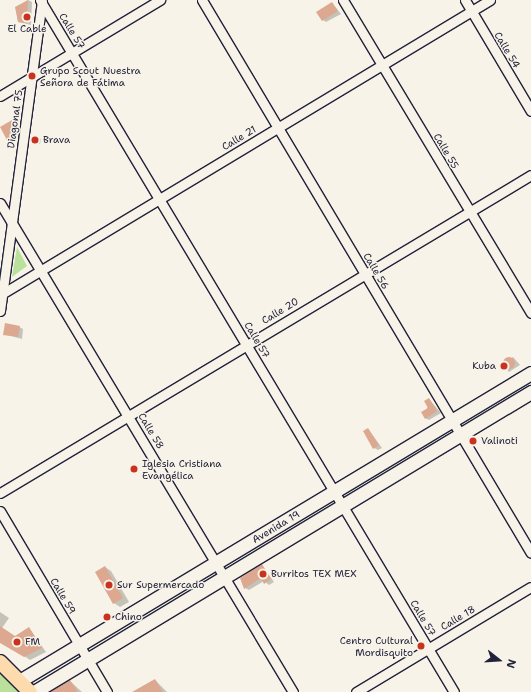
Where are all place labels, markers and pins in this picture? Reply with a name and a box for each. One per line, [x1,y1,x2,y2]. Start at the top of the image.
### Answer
marker: El Cable [22,12,32,22]
place label: El Cable [7,23,47,35]
place label: Grupo Scout Nuestra Señora de Fátima [40,64,141,88]
marker: Grupo Scout Nuestra Señora de Fátima [27,71,37,81]
place label: Brava [43,134,70,146]
marker: Brava [30,135,40,145]
place label: Kuba [472,360,496,372]
marker: Kuba [499,361,509,371]
place label: Valinoti [481,435,518,447]
marker: Valinoti [468,436,478,446]
place label: Iglesia Cristiana Evangélica [142,457,222,480]
marker: Iglesia Cristiana Evangélica [129,464,139,474]
place label: Burritos TEX MEX [271,568,357,580]
marker: Burritos TEX MEX [258,569,268,579]
place label: Sur Supermercado [117,579,204,591]
marker: Sur Supermercado [104,580,114,590]
place label: Chino [115,611,142,623]
marker: Chino [102,612,112,622]
place label: Centro Cultural Mordisquito [340,634,413,658]
place label: FM [25,636,40,648]
marker: FM [12,637,22,647]
marker: Centro Cultural Mordisquito [416,641,426,651]

